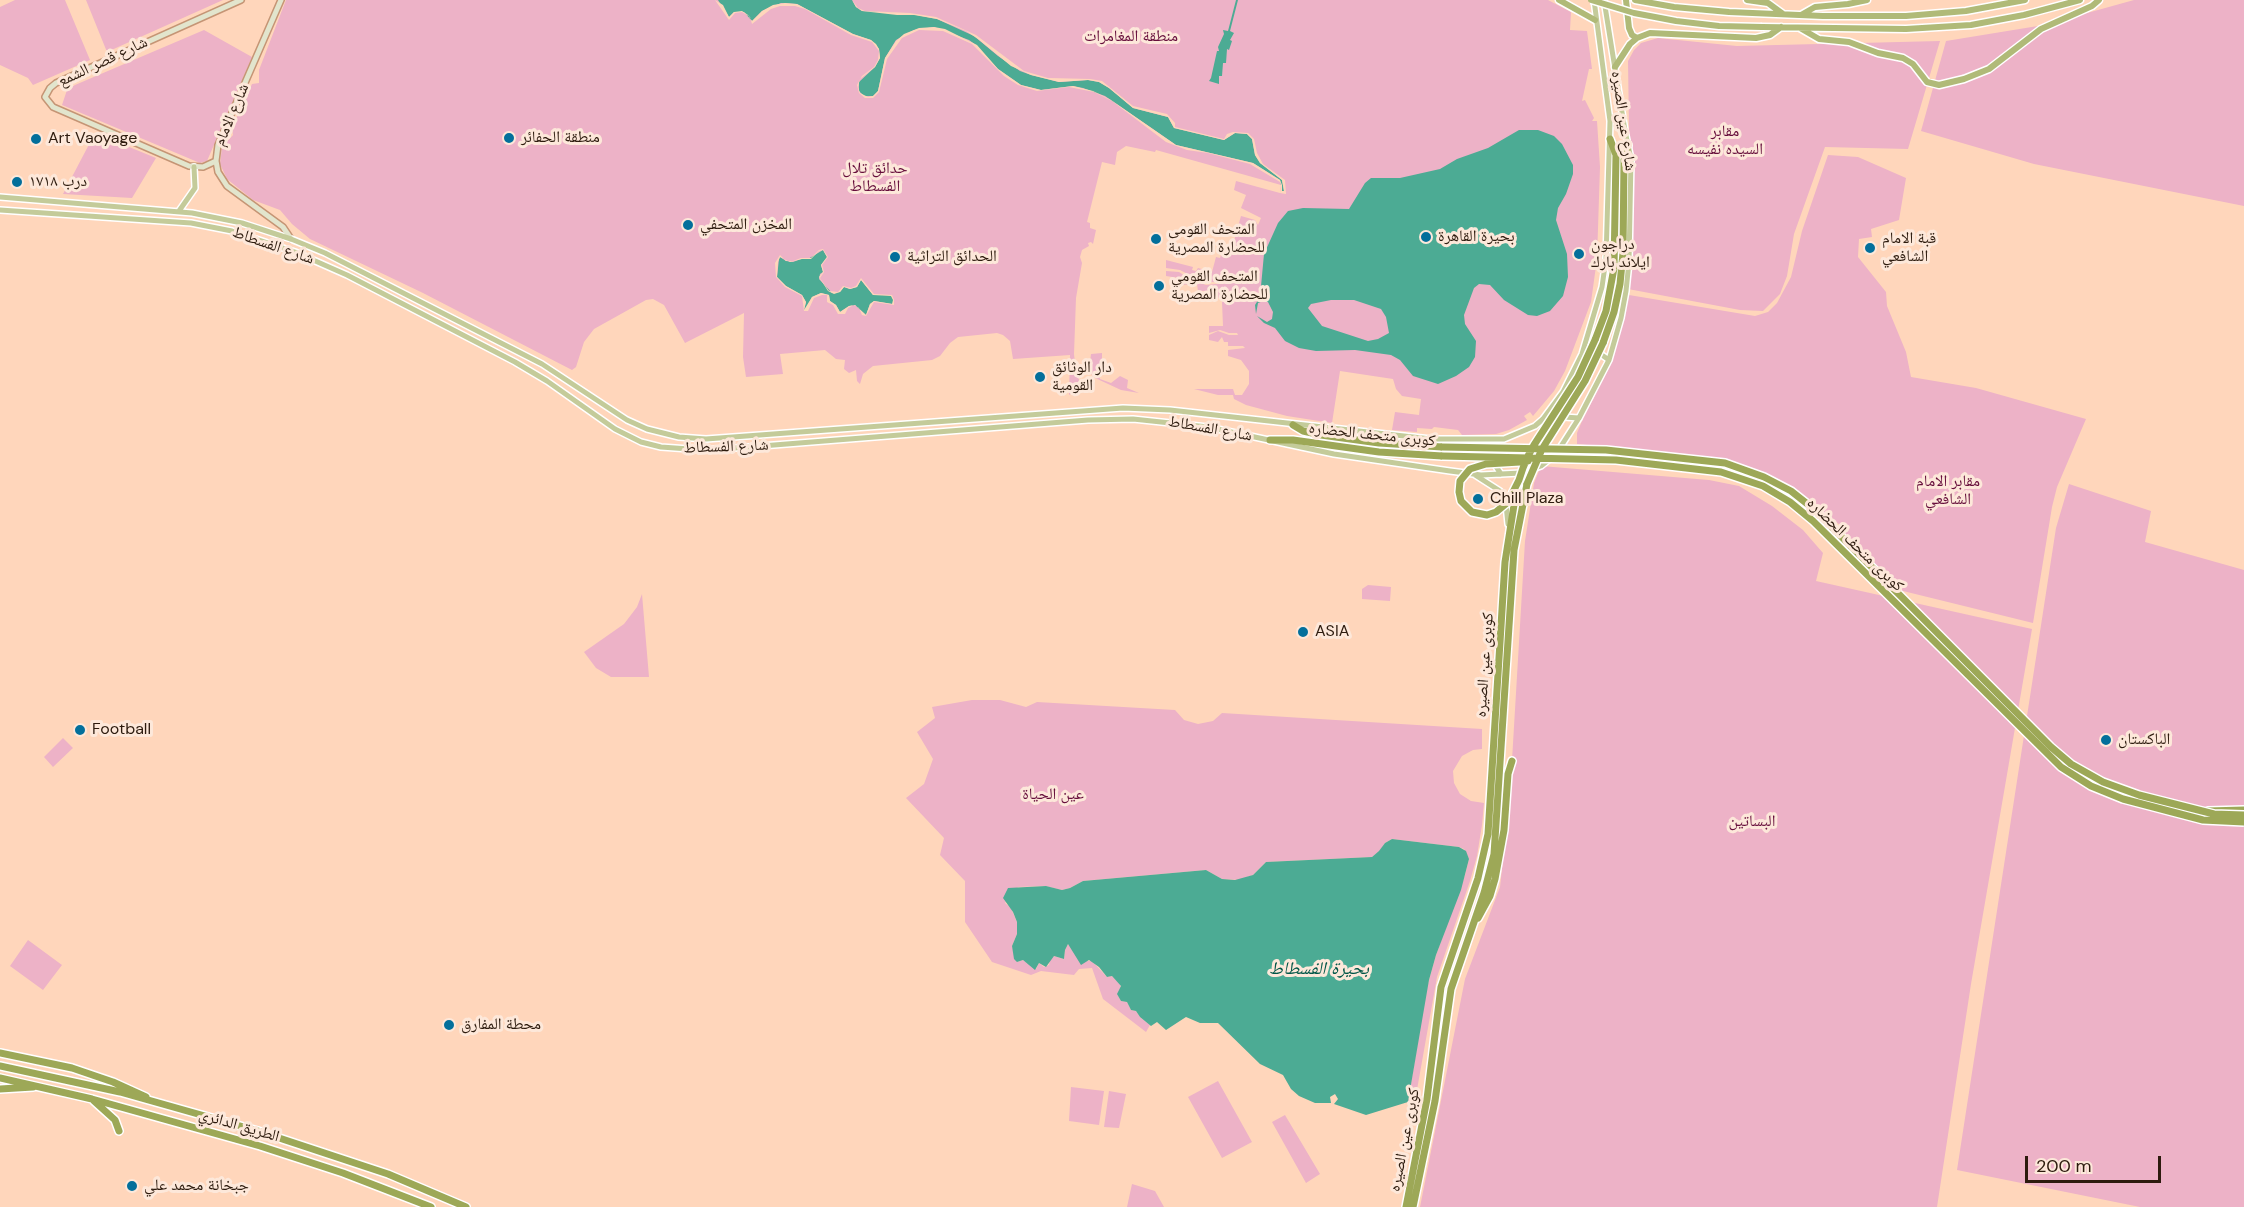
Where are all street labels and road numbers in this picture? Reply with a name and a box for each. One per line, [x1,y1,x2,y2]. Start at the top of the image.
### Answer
street label: شارع قصر الشمع [55,33,151,91]
street label: شارع عين الصيره [1606,70,1640,172]
street label: شارع الامام [210,81,254,149]
street label: شارع الفسطاط [230,223,316,269]
street label: شارع الفسطاط [1166,412,1254,446]
street label: كوبرى متحف الحضاره [1308,419,1436,451]
street label: شارع الفسطاط [683,436,769,458]
street label: كوبرى متحف الحضاره [1803,494,1907,596]
street label: كوبرى عين الصيره [1472,612,1498,718]
street label: كوبرى عين الصيره [1386,1087,1424,1193]
street label: الطريق الدائري [196,1105,282,1147]

